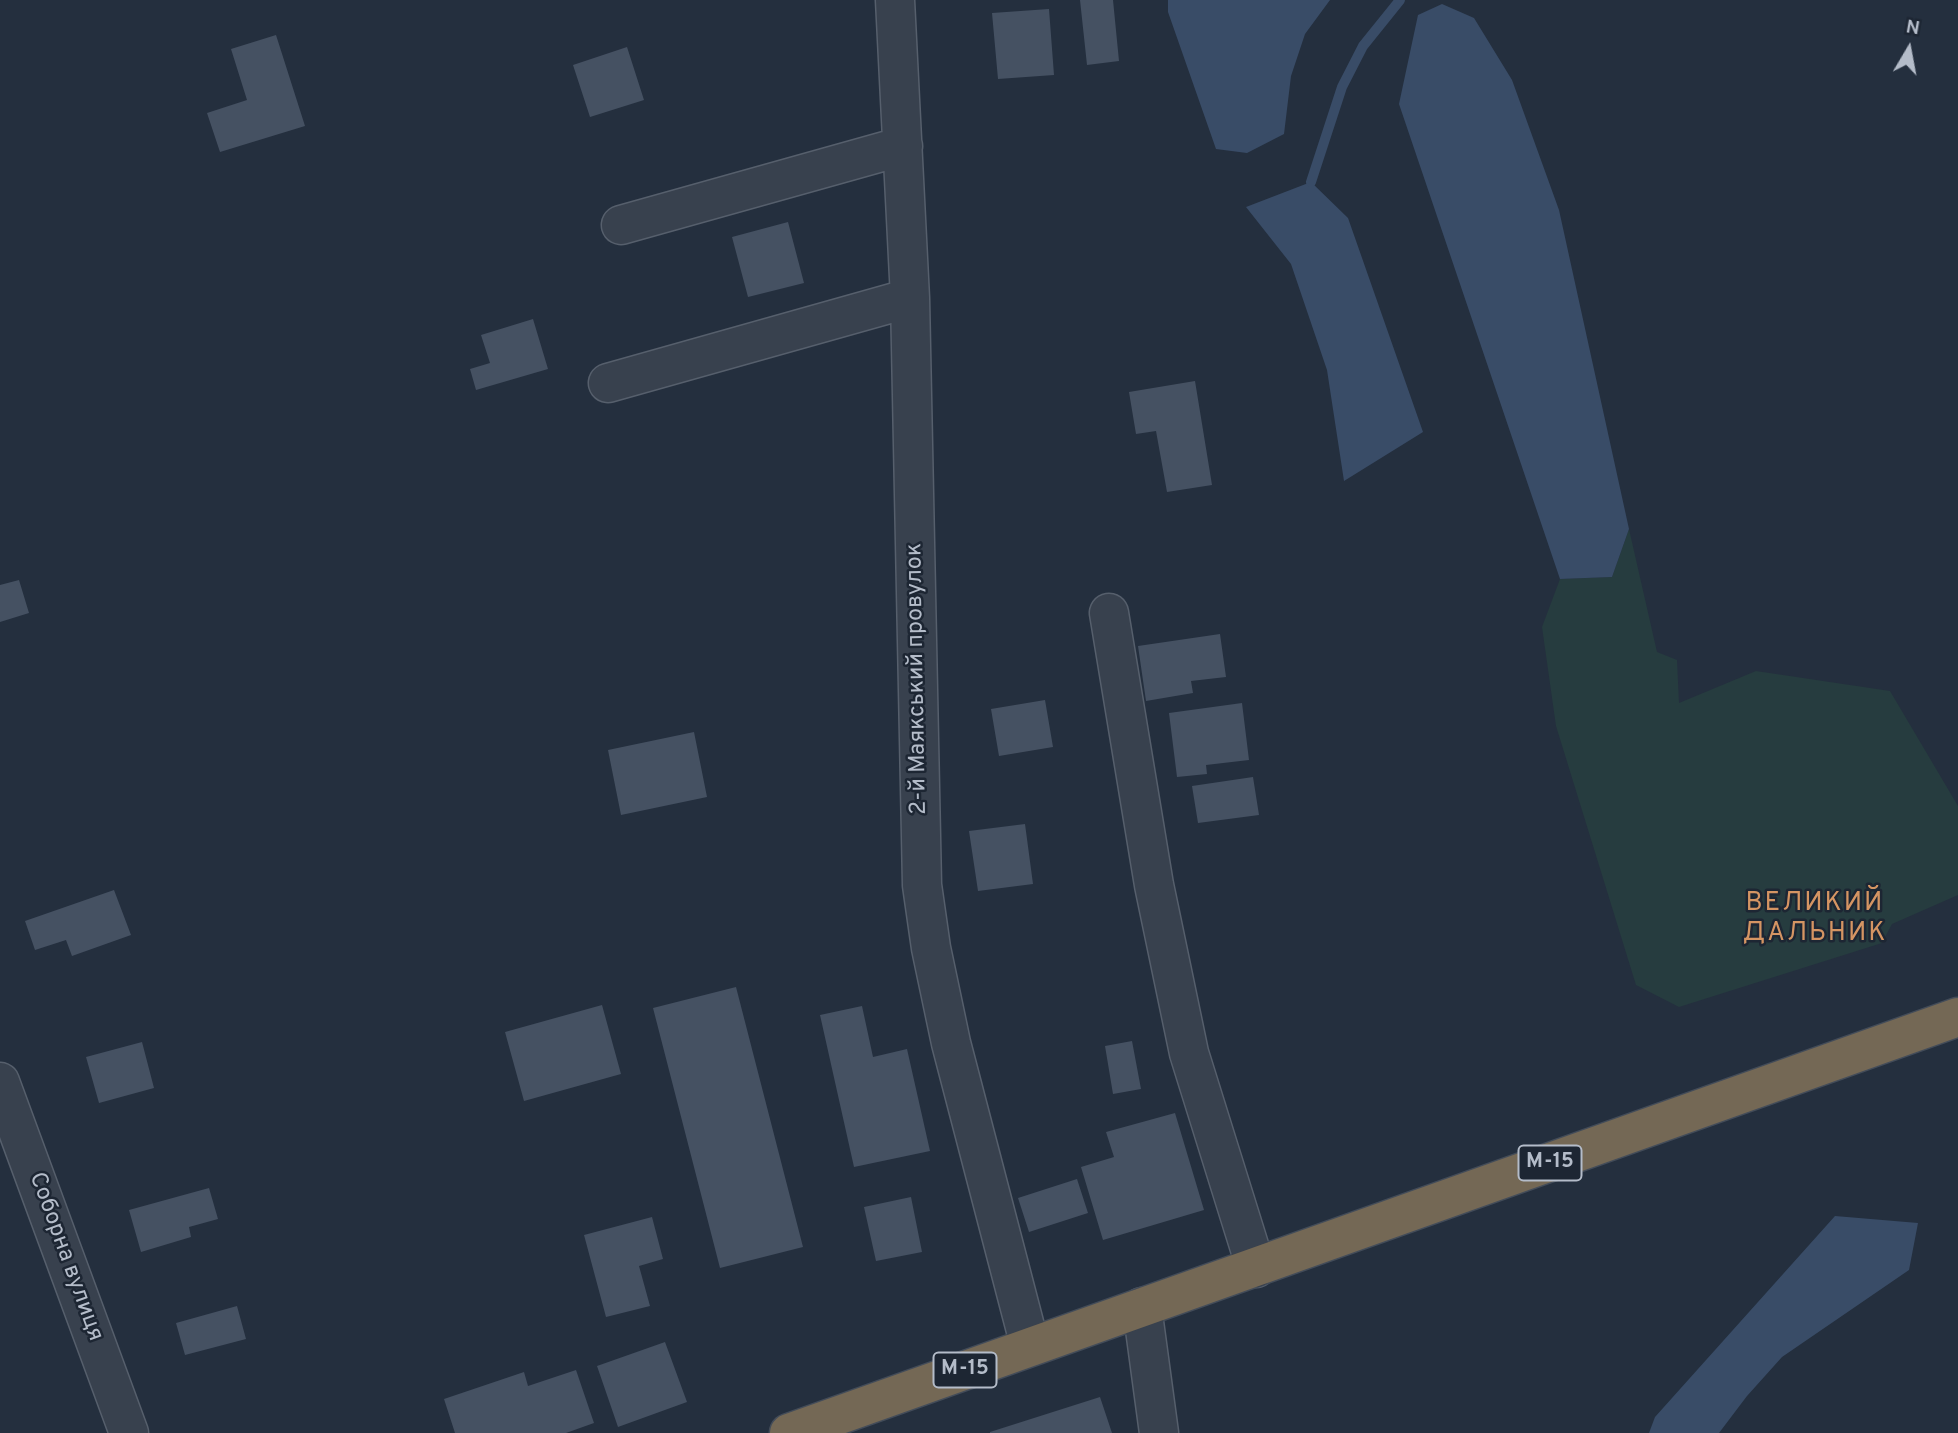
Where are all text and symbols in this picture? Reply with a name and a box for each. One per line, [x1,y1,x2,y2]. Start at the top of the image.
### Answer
north arrow [1874,14,1944,84]
text: N [1904,15,1921,41]
street label: 2-й Маякський провулок [902,543,934,815]
district label: ВЕЛИКИЙ ДАЛЬНИК [1744,889,1886,950]
road number: М-15 [1518,1146,1582,1180]
street label: Соборна вулиця [22,1169,108,1345]
road number: М-15 [934,1352,996,1388]

